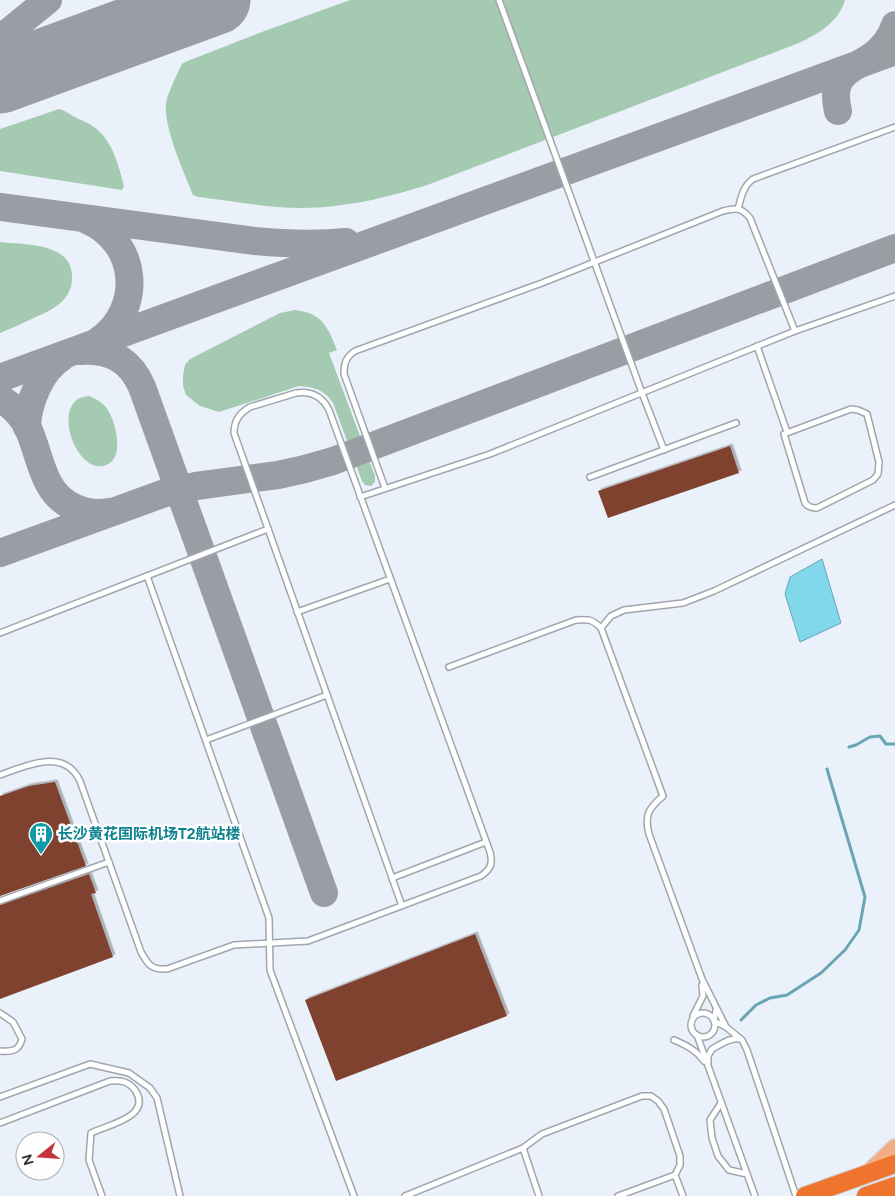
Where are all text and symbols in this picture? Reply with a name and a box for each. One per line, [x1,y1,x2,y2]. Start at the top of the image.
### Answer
building icon: 长沙黄花国际机场T2航站楼 [28,821,54,855]
place label: 长沙黄花国际机场T2航站楼 [58,825,240,843]
north arrow [15,1131,65,1181]
text: N [18,1152,38,1167]

